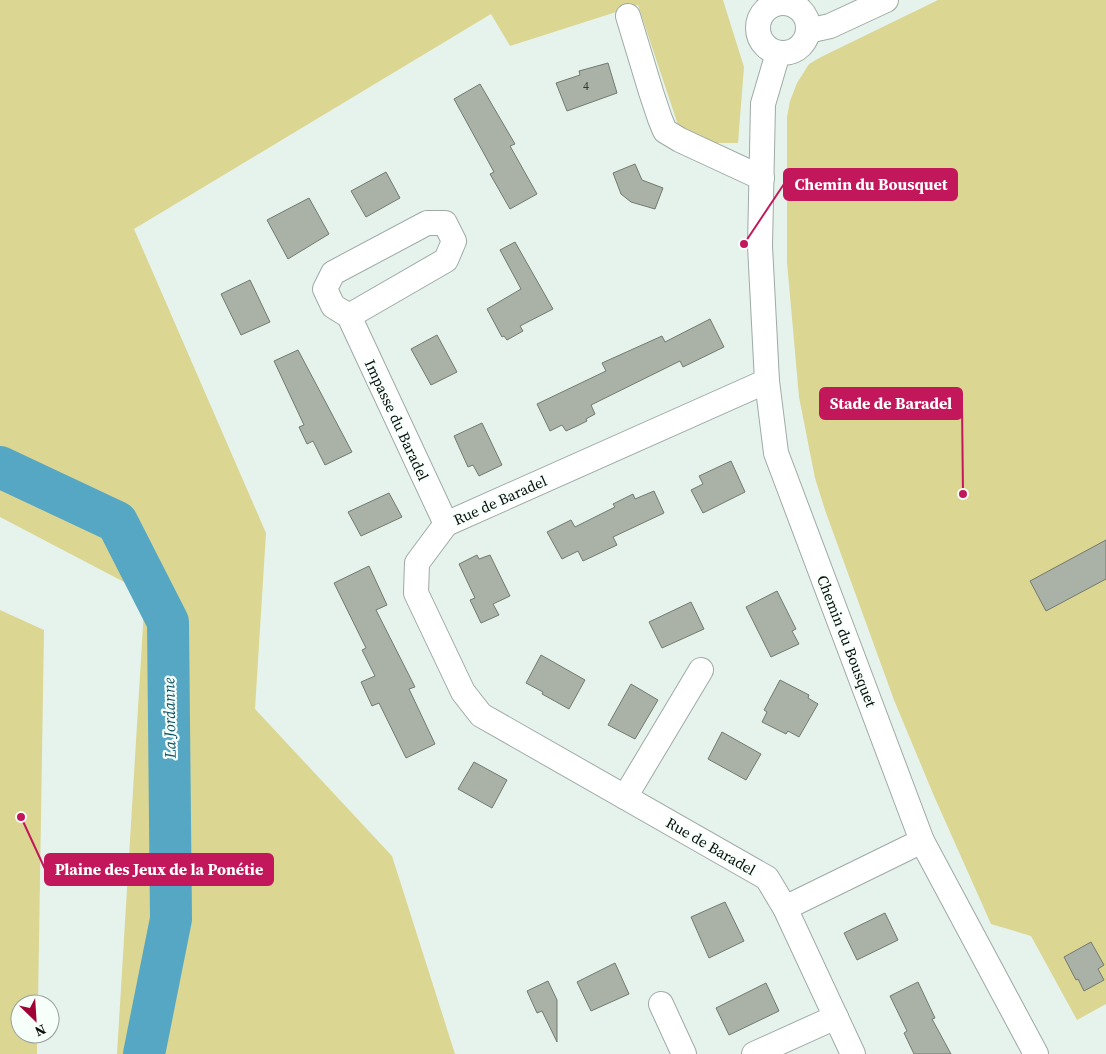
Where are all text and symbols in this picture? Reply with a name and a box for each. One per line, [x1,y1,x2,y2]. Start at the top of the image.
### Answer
house number: 4 [583,78,589,94]
callout: Chemin du Bousquet [784,169,957,200]
text: Chemin du Bousquet [794,173,948,195]
street label: Impasse du Baradel [360,356,434,484]
callout: Stade de Baradel [820,388,962,419]
text: Stade de Baradel [830,392,952,414]
street label: Rue de Baradel [450,470,551,530]
street label: Chemin du Bousquet [812,572,882,710]
water label: La Jordanne [157,677,181,760]
street label: Rue de Baradel [662,812,760,880]
callout: Plaine des Jeux de la Ponétie [45,854,273,885]
text: Plaine des Jeux de la Ponétie [55,858,263,880]
north arrow [10,994,60,1044]
text: N [32,1020,49,1042]

